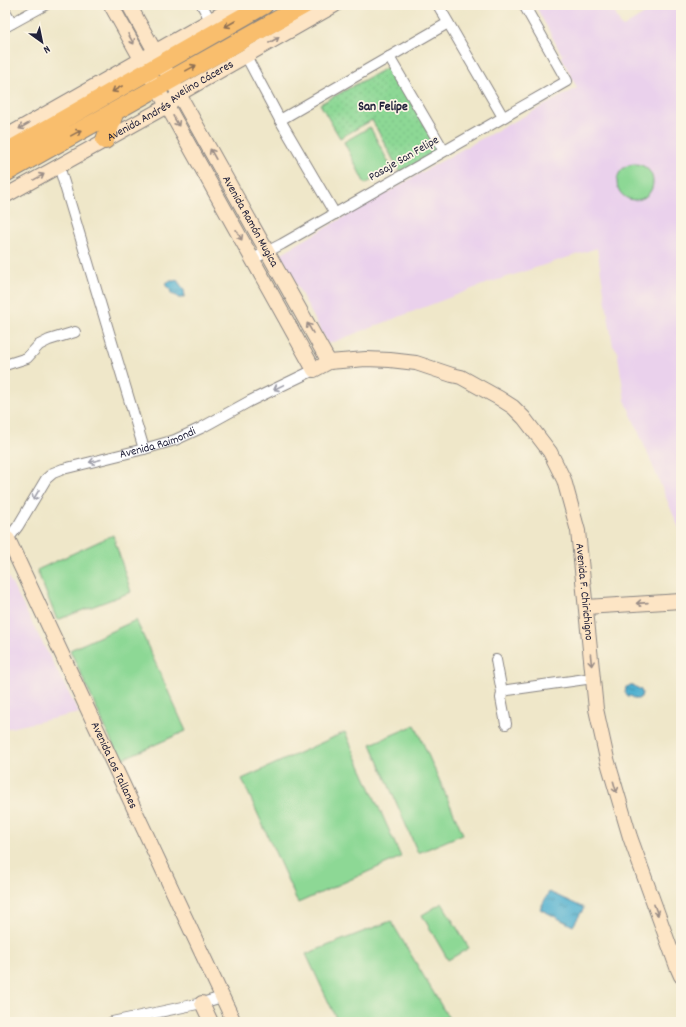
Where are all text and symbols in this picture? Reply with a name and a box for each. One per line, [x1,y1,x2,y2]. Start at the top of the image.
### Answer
one-way arrow [224,21,236,29]
north arrow [22,22,62,62]
one-way arrow [127,33,135,45]
one-way arrow [268,35,280,43]
text: N [39,41,53,57]
street label: Avenida Andrés Avelino Cáceres [104,56,237,146]
one-way arrow [185,64,197,72]
one-way arrow [111,85,123,93]
district label: San Felipe [358,98,408,117]
one-way arrow [172,115,180,127]
one-way arrow [18,123,30,131]
one-way arrow [69,129,81,137]
street label: Pasaje San Felipe [366,132,442,186]
one-way arrow [208,148,216,160]
one-way arrow [33,172,45,180]
street label: Avenida Ramón Mugica [218,173,283,270]
one-way arrow [236,229,244,241]
one-way arrow [306,322,314,334]
one-way arrow [273,384,285,391]
street label: Avenida Raimondi [118,423,199,463]
one-way arrow [89,458,102,466]
one-way arrow [32,489,40,501]
street label: Avenida F. Chirichigno [571,542,598,641]
one-way arrow [636,600,649,607]
one-way arrow [587,653,595,666]
street label: Avenida Los Tallanes [86,719,142,812]
one-way arrow [612,780,619,793]
one-way arrow [653,904,661,916]

